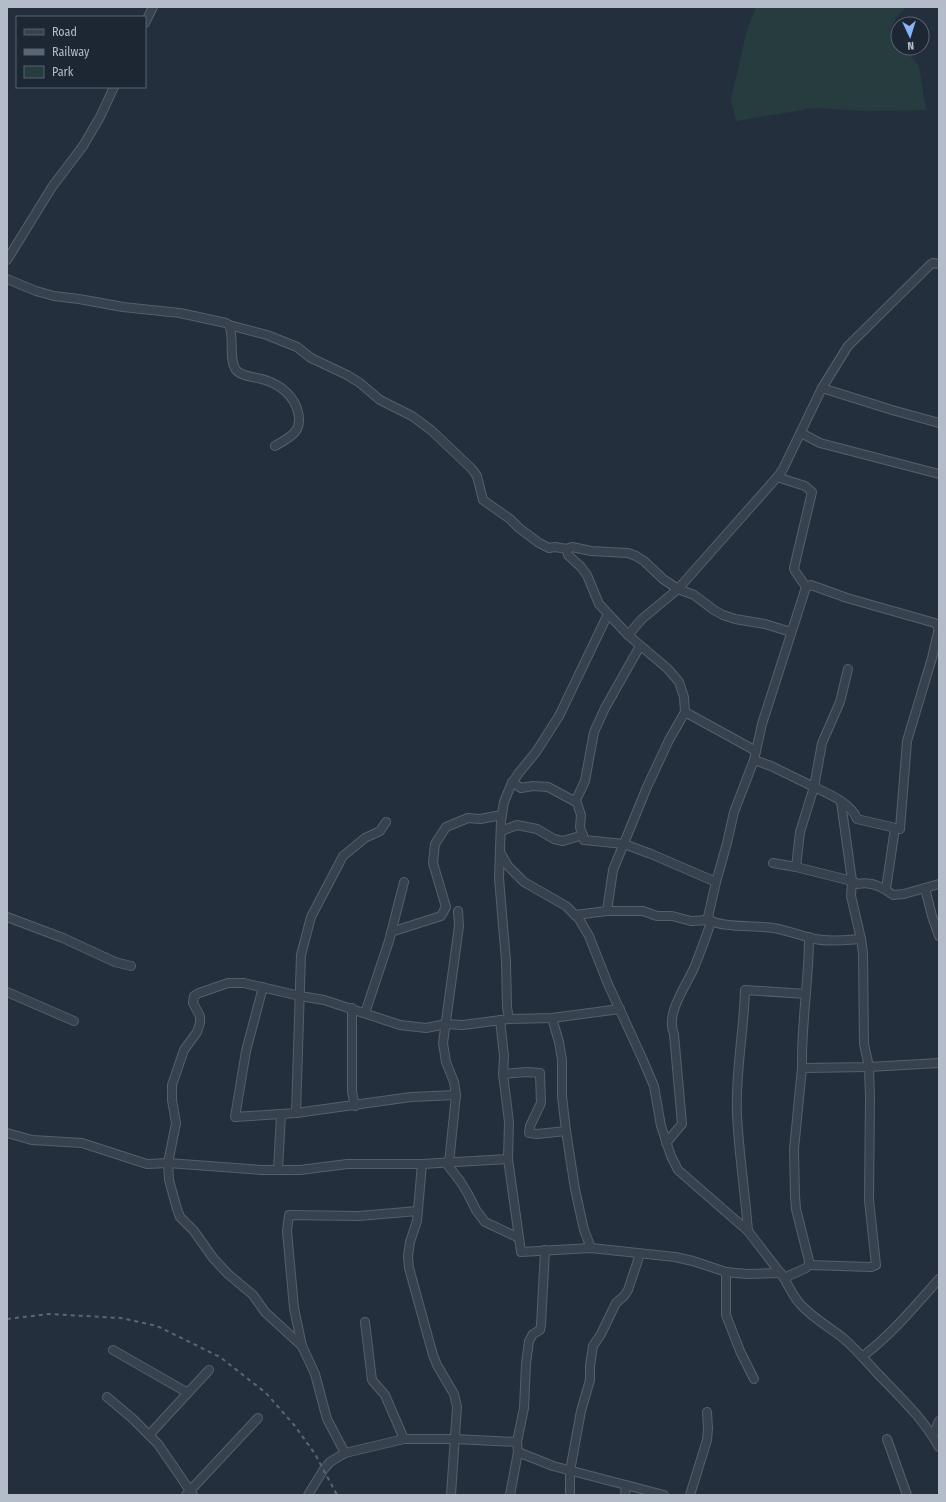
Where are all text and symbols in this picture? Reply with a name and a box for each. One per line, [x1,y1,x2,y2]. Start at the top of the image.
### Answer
legend [16,16,146,88]
north arrow [890,16,930,56]
text: Road [52,25,77,39]
text: N [907,39,914,52]
text: Railway [52,45,90,59]
text: Park [52,65,74,79]

